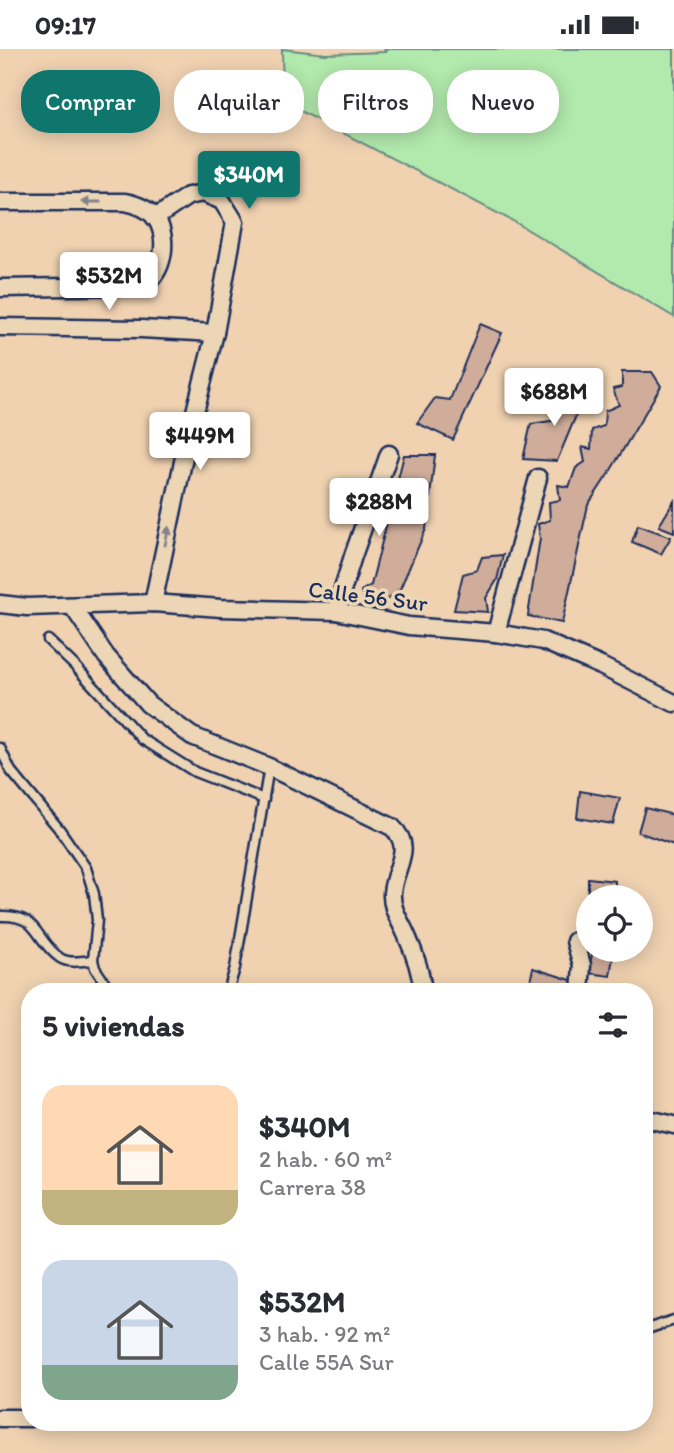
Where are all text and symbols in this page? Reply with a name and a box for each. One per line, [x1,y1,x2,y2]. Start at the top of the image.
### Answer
text: 09:17 [35,9,96,41]
chip: Comprar [21,70,160,133]
chip: Alquilar [174,70,304,133]
chip: Filtros [318,70,433,133]
chip: Nuevo [447,70,559,133]
pin: $340M [200,151,298,211]
text: $340M [214,160,284,188]
one-way arrow [80,196,102,208]
pin: $532M [60,253,158,312]
text: $532M [76,261,142,289]
pin: $688M [505,369,603,428]
text: $688M [520,377,588,405]
pin: $449M [151,413,249,472]
text: $449M [165,421,235,449]
pin: $288M [330,479,428,538]
text: $288M [345,487,413,515]
one-way arrow [162,525,173,547]
street label: Calle 56 Sur [307,575,429,617]
map controls [576,885,653,962]
button: locate [576,885,653,962]
icon: filters [594,1006,632,1044]
text: 5 viviendas [42,1007,185,1044]
text: $340M [259,1108,351,1145]
icon: home [98,1113,182,1197]
text: 2 hab. · 60 m² [259,1145,392,1173]
text: Carrera 38 [259,1173,366,1201]
text: $532M [259,1283,346,1320]
icon: home [98,1288,182,1372]
text: 3 hab. · 92 m² [259,1320,390,1348]
text: Calle 55A Sur [259,1348,394,1376]

